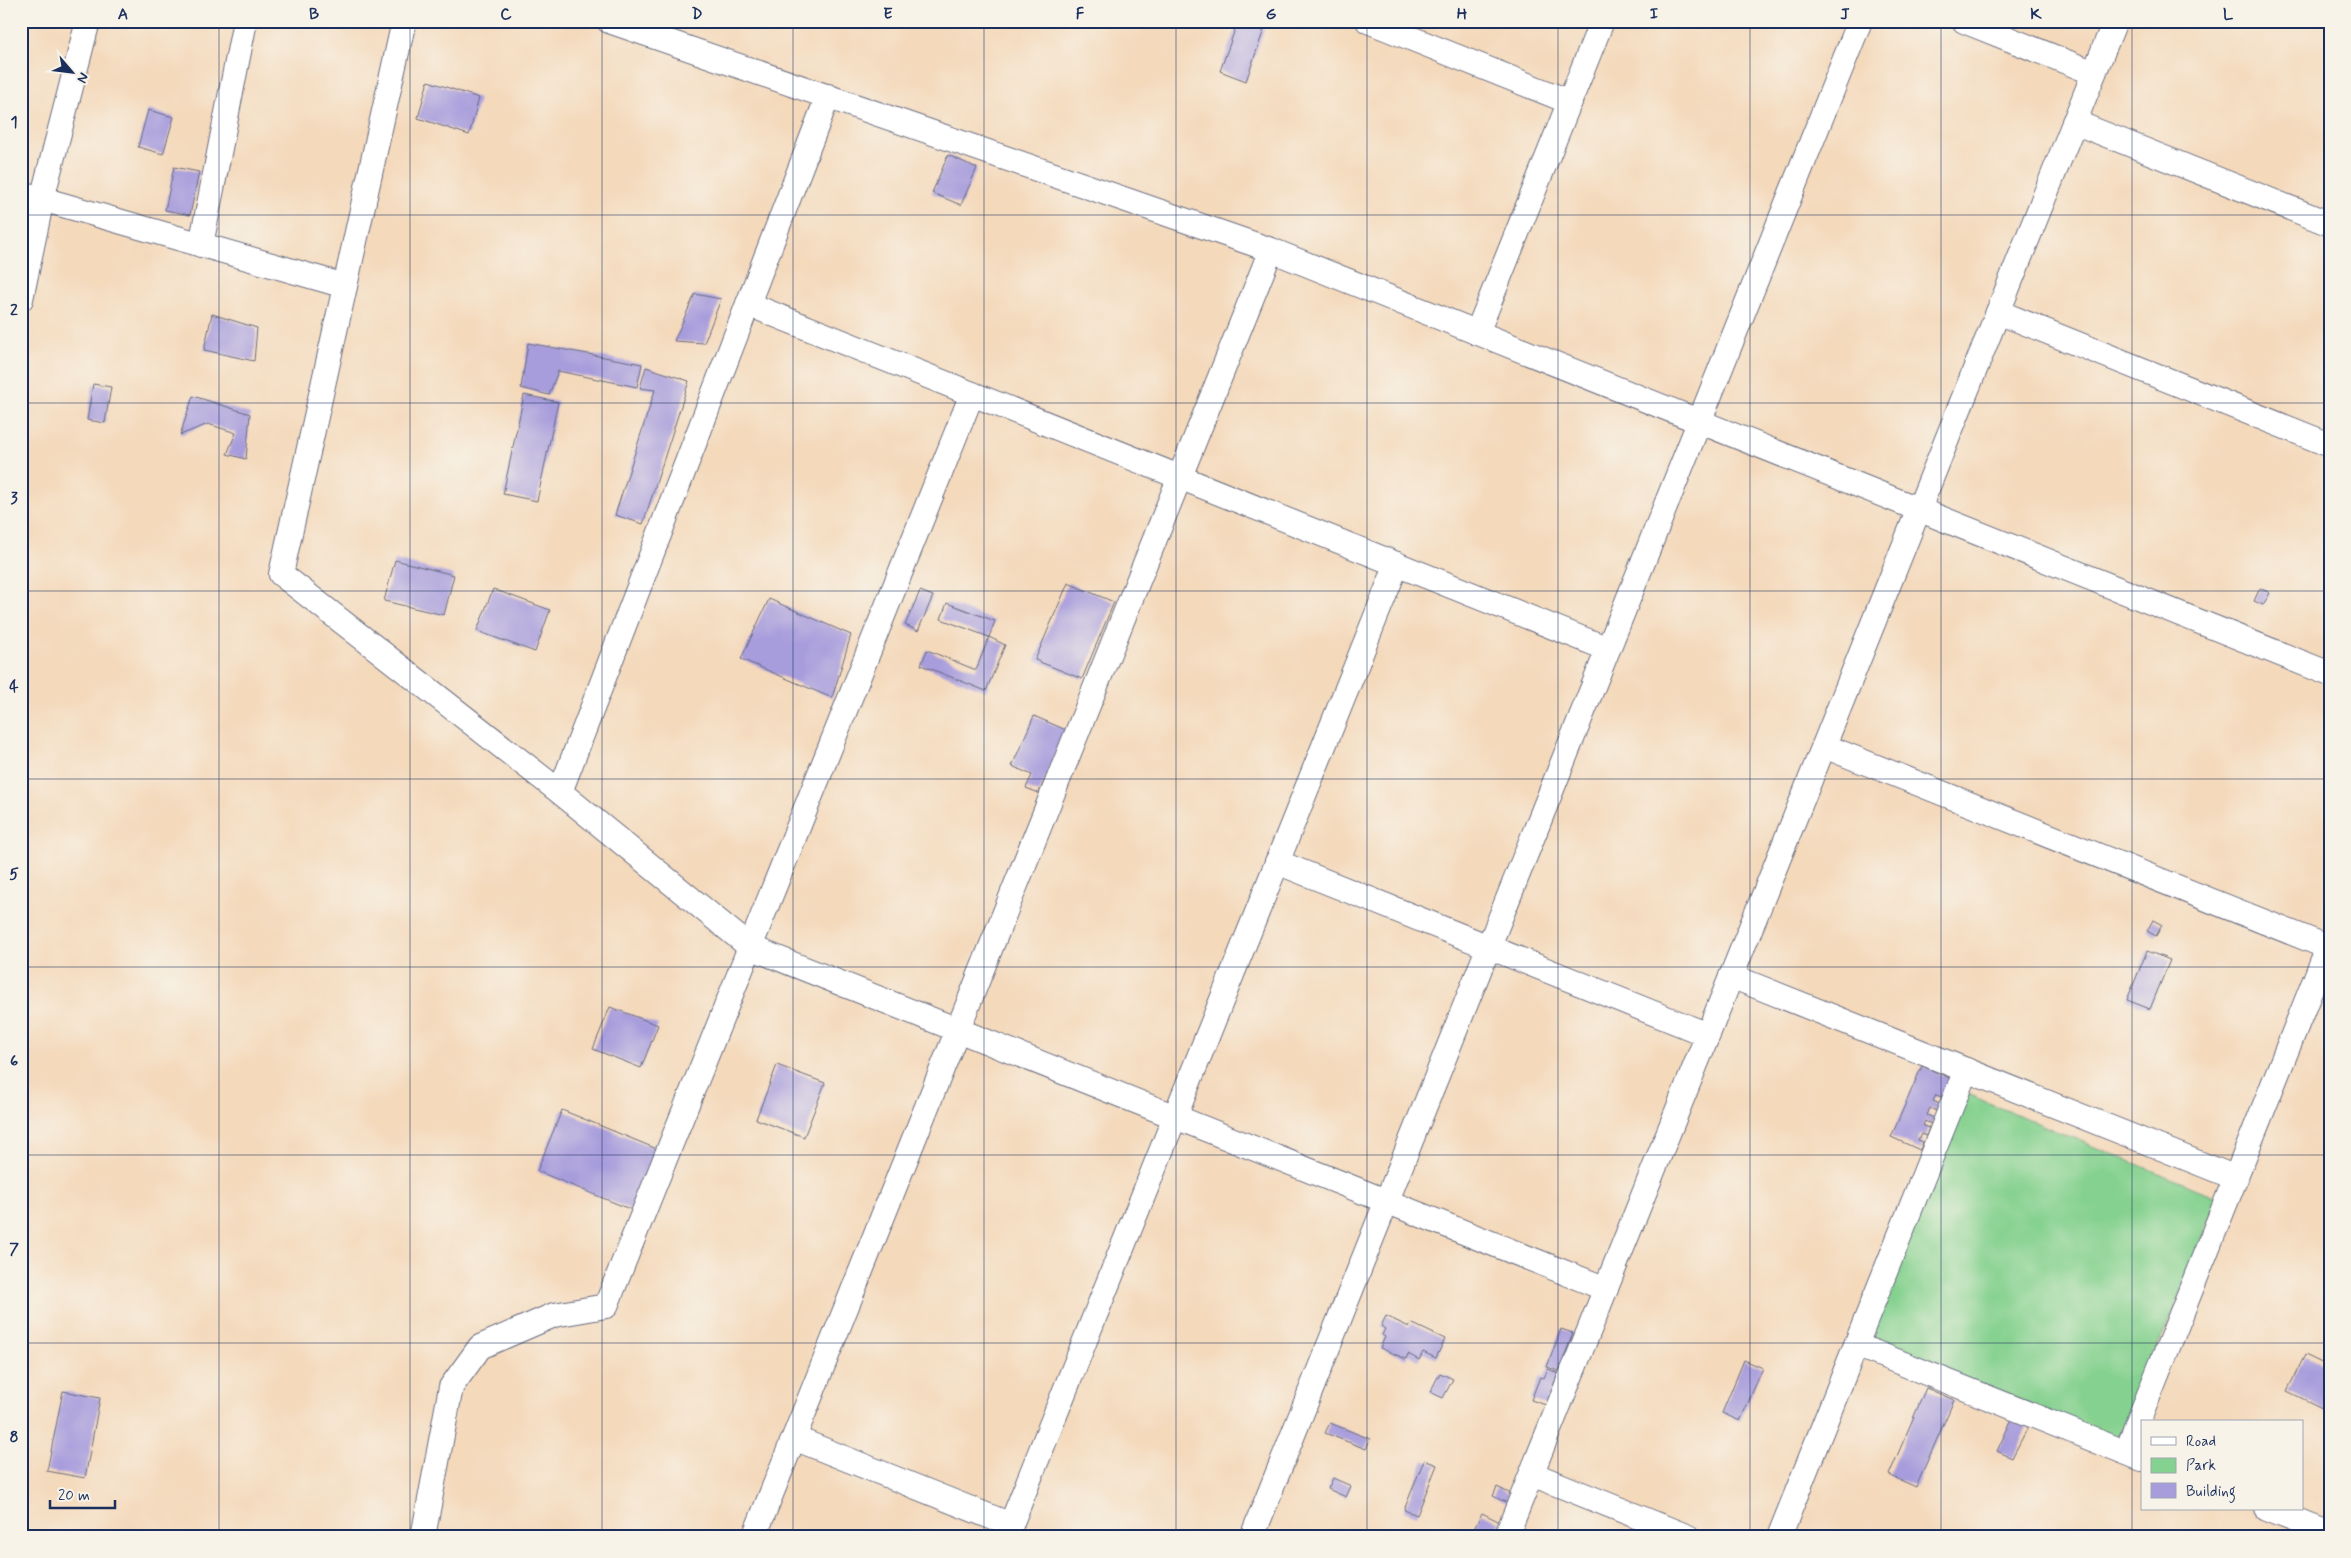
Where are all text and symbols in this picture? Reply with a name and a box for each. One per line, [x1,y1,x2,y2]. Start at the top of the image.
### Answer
text: A [118,4,128,25]
text: B [309,4,319,25]
text: C [500,4,512,25]
text: D [691,4,703,25]
text: E [883,4,893,25]
text: F [1076,4,1085,25]
text: G [1266,4,1277,25]
text: H [1457,4,1468,25]
text: I [1650,4,1659,25]
text: J [1840,4,1850,25]
text: K [2030,4,2042,25]
text: L [2223,4,2234,25]
north arrow [48,48,98,98]
text: N [72,69,93,86]
text: 1 [10,112,18,133]
text: 2 [10,300,18,321]
text: 3 [10,488,18,509]
text: 4 [9,676,19,697]
text: 5 [9,864,19,885]
text: 6 [10,1051,18,1072]
text: 7 [9,1239,19,1260]
legend [2141,1420,2304,1510]
text: 8 [9,1427,19,1448]
text: Road [2186,1432,2216,1452]
text: Park [2186,1456,2216,1476]
scale bar [50,1478,115,1510]
text: Building [2186,1482,2236,1503]
text: 20 m [58,1486,90,1506]

